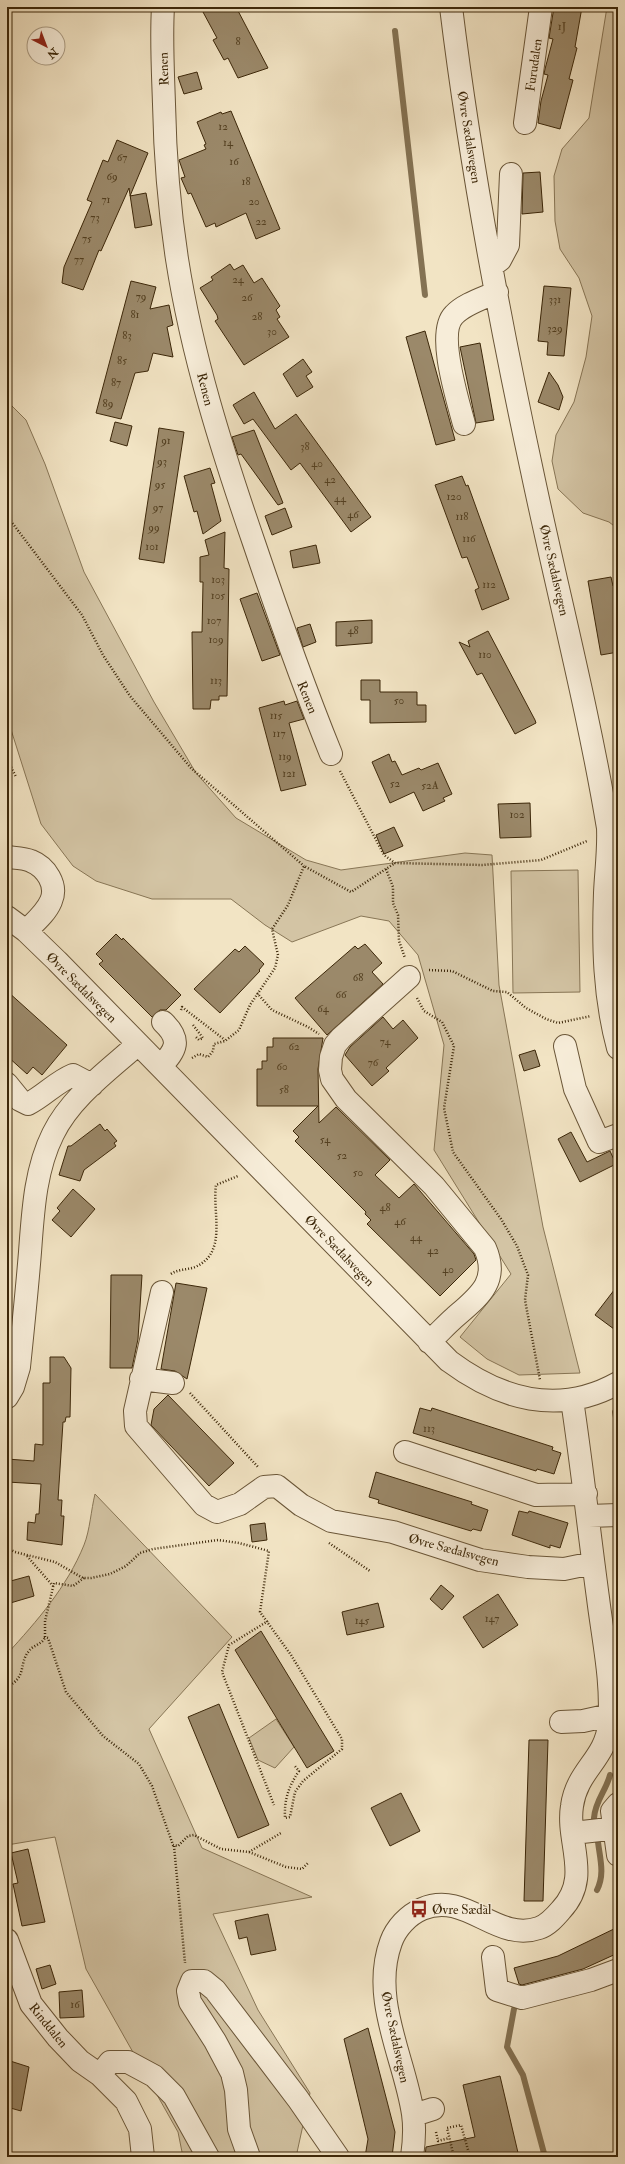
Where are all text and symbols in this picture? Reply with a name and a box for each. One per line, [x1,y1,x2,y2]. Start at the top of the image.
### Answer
house number: 1J [558,20,567,34]
north arrow [26,26,66,66]
house number: 8 [235,35,241,48]
street label: Furudalen [522,37,546,93]
text: N [43,44,61,62]
street label: Renen [155,52,173,86]
street label: Øvre Sædalsvegen [454,90,484,185]
house number: 12 [218,120,228,133]
house number: 14 [223,136,234,149]
house number: 67 [117,151,127,164]
house number: 16 [229,155,240,168]
house number: 69 [106,170,118,183]
house number: 18 [241,175,251,188]
house number: 71 [102,193,111,206]
house number: 20 [248,195,260,208]
house number: 73 [90,211,100,224]
house number: 22 [255,215,267,228]
house number: 75 [82,232,92,245]
house number: 77 [74,253,84,266]
house number: 24 [232,273,245,286]
house number: 79 [136,290,146,303]
house number: 26 [241,291,254,304]
house number: 331 [549,293,561,306]
house number: 81 [130,308,140,321]
house number: 28 [252,310,262,323]
house number: 329 [547,322,563,335]
house number: 30 [267,325,277,338]
house number: 83 [122,329,132,342]
house number: 85 [117,354,127,367]
street label: Renen [193,371,217,408]
house number: 87 [111,376,121,389]
house number: 89 [103,397,113,410]
house number: 91 [160,434,171,447]
house number: 38 [300,440,310,453]
house number: 93 [156,455,167,468]
house number: 40 [311,457,323,470]
house number: 42 [324,473,336,486]
house number: 95 [154,478,165,491]
house number: 120 [446,490,462,503]
house number: 44 [334,492,347,505]
house number: 97 [152,501,163,514]
house number: 46 [347,508,360,521]
house number: 118 [455,510,469,523]
house number: 99 [147,521,160,534]
street label: Øvre Sædalsvegen [536,523,572,618]
house number: 116 [462,532,477,545]
house number: 101 [145,540,159,553]
house number: 103 [211,573,225,586]
house number: 112 [482,578,496,591]
house number: 105 [211,589,225,602]
house number: 107 [207,614,221,627]
house number: 48 [347,624,359,637]
house number: 109 [208,633,224,646]
house number: 110 [478,648,492,661]
house number: 113 [210,674,222,687]
street label: Renen [293,679,321,716]
house number: 50 [394,694,405,707]
house number: 115 [270,709,282,722]
house number: 117 [273,727,285,740]
house number: 119 [278,750,292,763]
house number: 121 [282,767,296,780]
house number: 52 [390,777,401,790]
house number: 52A [421,779,439,792]
house number: 102 [509,808,525,821]
street label: Øvre Sædalsvegen [43,949,120,1027]
house number: 68 [353,971,363,984]
house number: 66 [335,988,348,1001]
house number: 64 [317,1002,330,1015]
house number: 74 [380,1035,391,1048]
house number: 62 [288,1040,300,1053]
house number: 76 [368,1056,380,1069]
house number: 60 [276,1060,288,1073]
house number: 58 [279,1083,289,1096]
house number: 54 [320,1133,331,1146]
house number: 52 [337,1149,348,1162]
house number: 50 [353,1166,364,1179]
house number: 48 [379,1201,391,1214]
street label: Øvre Sædalsvegen [301,1212,378,1290]
house number: 46 [394,1215,407,1228]
house number: 44 [410,1231,423,1244]
house number: 42 [427,1244,439,1257]
house number: 40 [442,1263,454,1276]
house number: 113 [423,1422,435,1435]
street label: Øvre Sædalsvegen [407,1530,501,1570]
house number: 147 [485,1612,499,1625]
house number: 145 [355,1614,370,1627]
bus stop icon: Øvre Sædal [409,1899,429,1919]
place label: Øvre Sædal [432,1902,492,1918]
street label: Øvre Sædalsvegen [378,1990,413,2085]
house number: 16 [70,1998,81,2011]
street label: Rinddalen [25,2000,71,2051]

